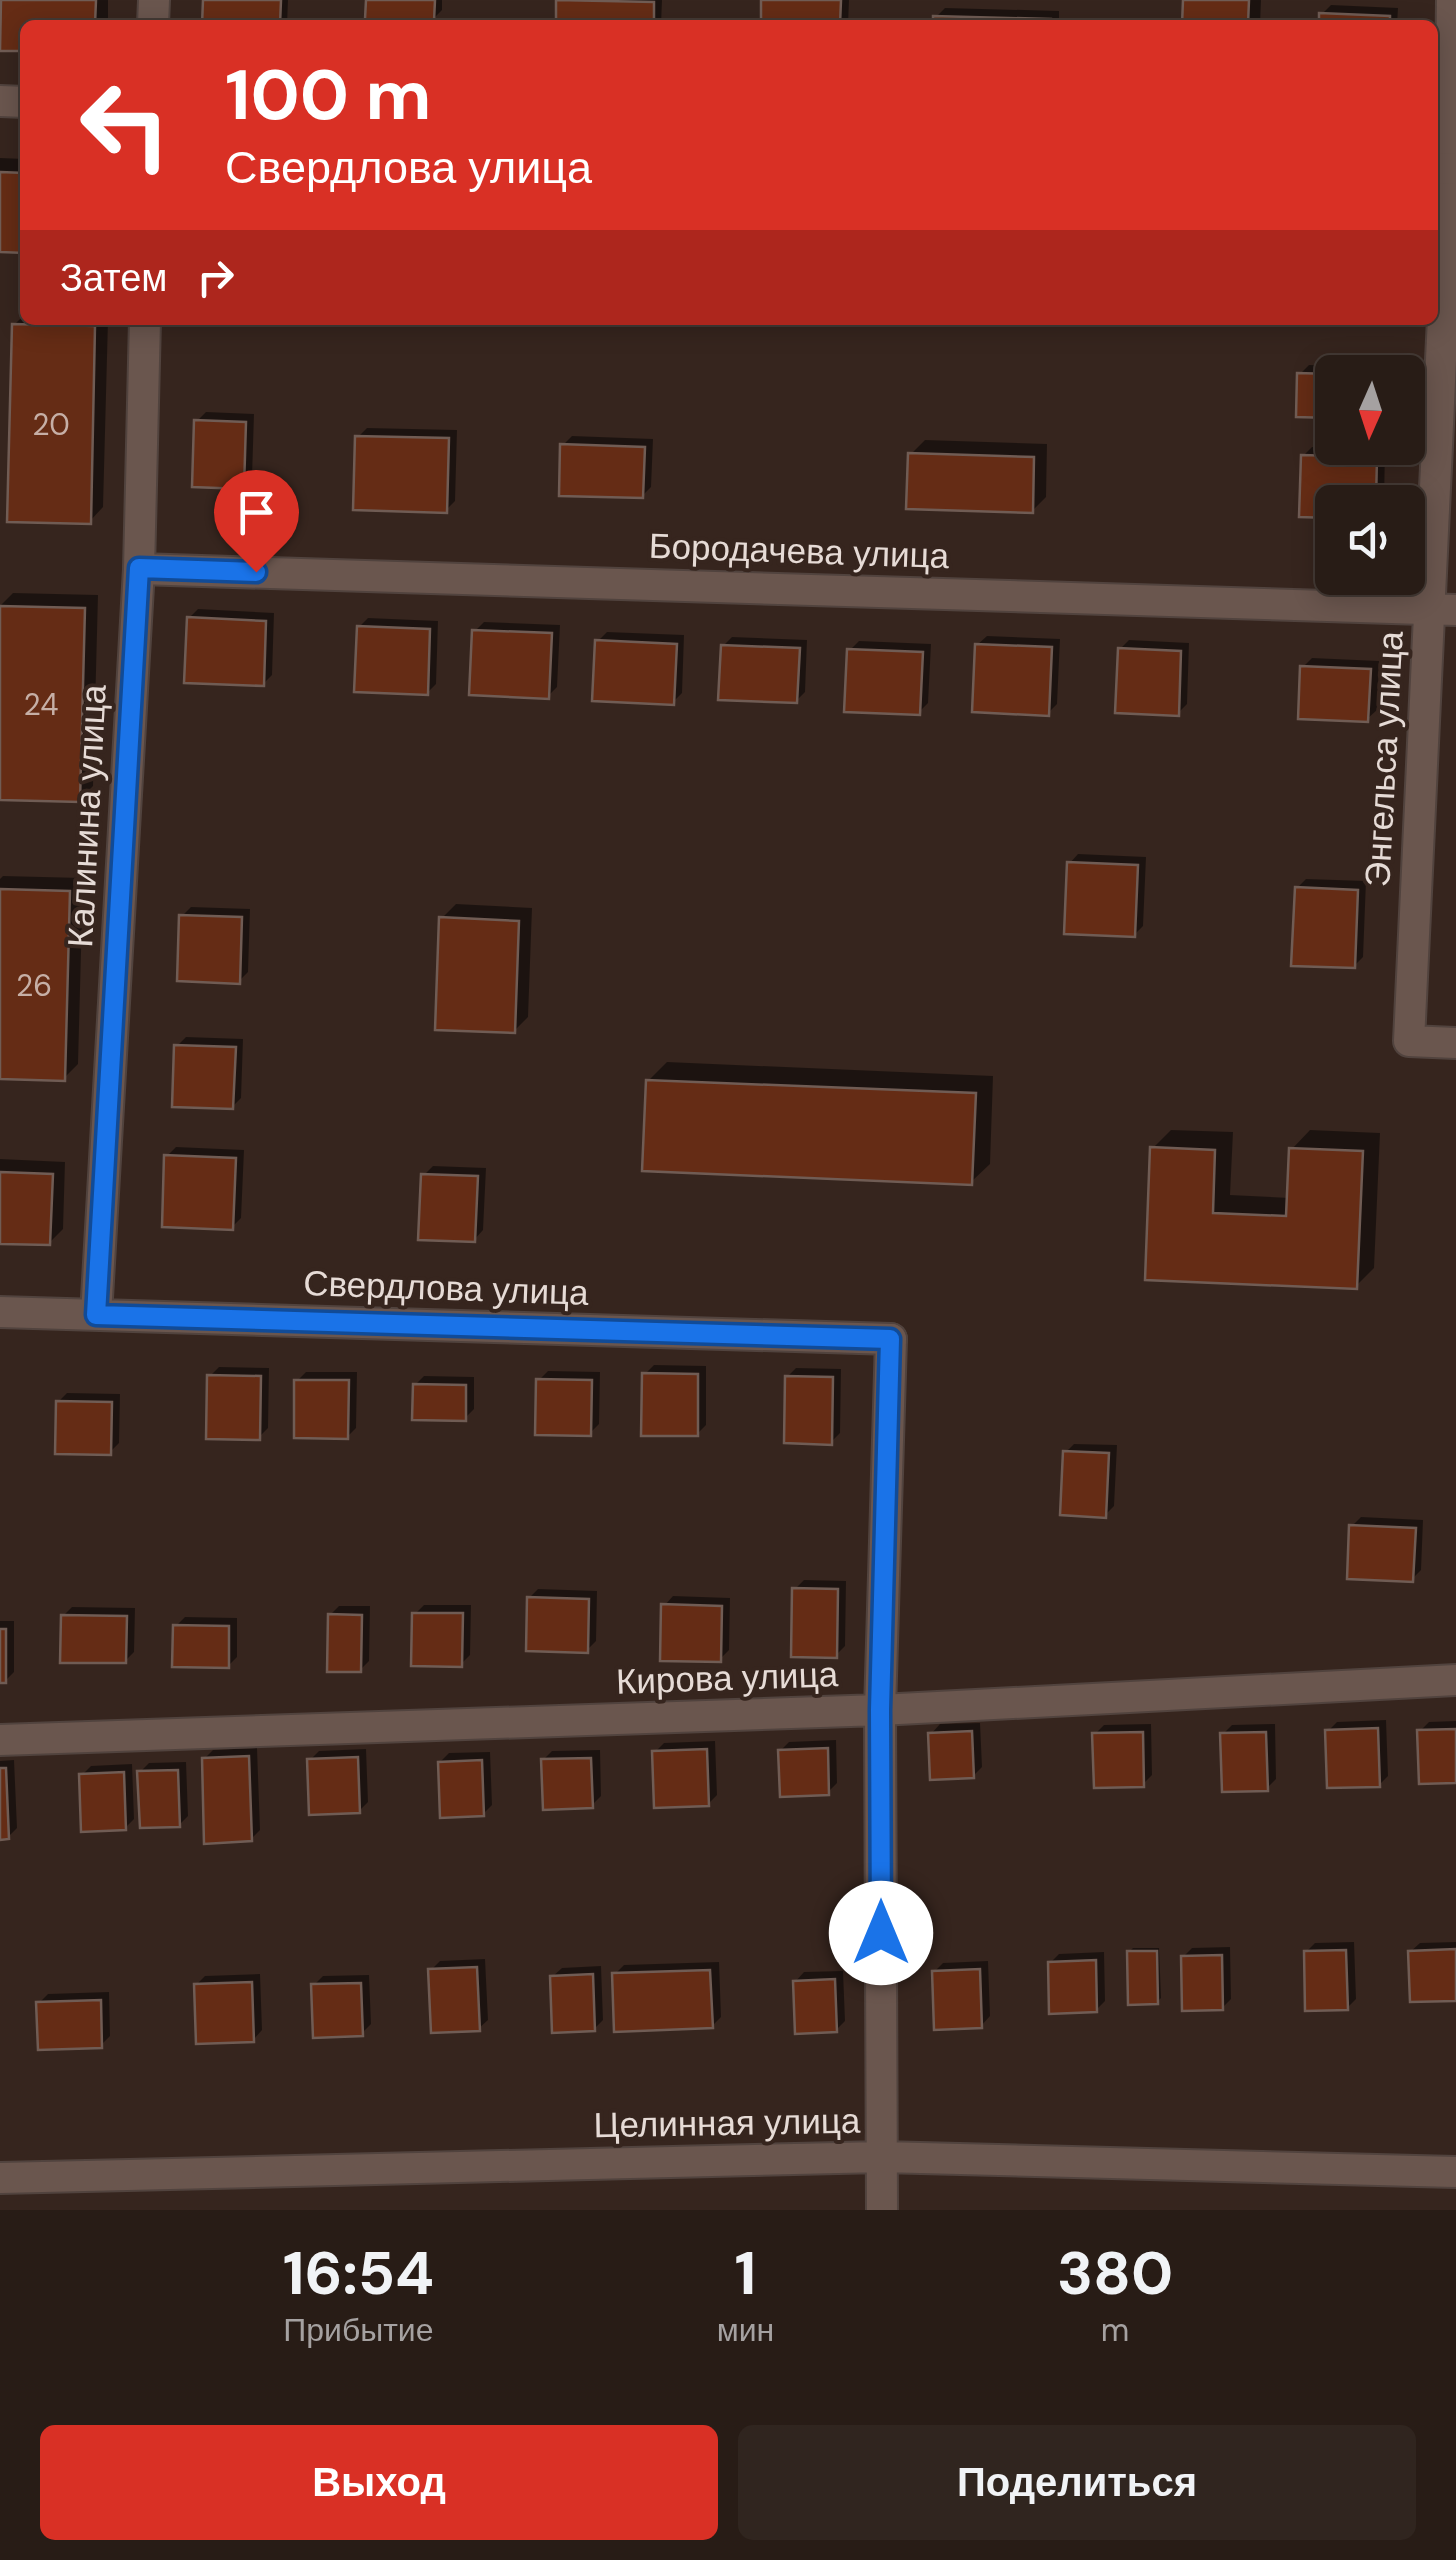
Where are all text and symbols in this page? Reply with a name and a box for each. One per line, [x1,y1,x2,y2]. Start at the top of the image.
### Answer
text: 100 m [225,50,431,141]
icon: left [60,60,190,190]
text: Свердлова улица [225,138,592,197]
icon: right [188,250,243,305]
text: Затем [60,253,168,303]
north arrow [1315,355,1425,465]
map controls [1315,355,1425,595]
house number: 20 [32,405,70,444]
pin [214,470,299,573]
icon: arrive [229,485,284,540]
button: sound [1315,485,1425,595]
street label: Бородачева улица [648,523,951,579]
street label: Энгельса улица [1354,629,1414,888]
street label: Калинина улица [57,683,117,949]
house number: 24 [24,685,58,724]
house number: 26 [16,966,52,1005]
street label: Свердлова улица [303,1260,590,1316]
street label: Кирова улица [615,1651,839,1705]
position arrow [829,1881,933,1985]
street label: Целинная улица [593,2098,861,2148]
text: 16:54 [283,2234,434,2313]
text: 1 [735,2234,756,2313]
text: 380 [1057,2234,1173,2313]
text: Прибытие [283,2309,434,2351]
text: мин [717,2309,774,2351]
text: m [1101,2309,1129,2351]
button: Выход [40,2425,718,2540]
button: Поделиться [738,2425,1416,2540]

